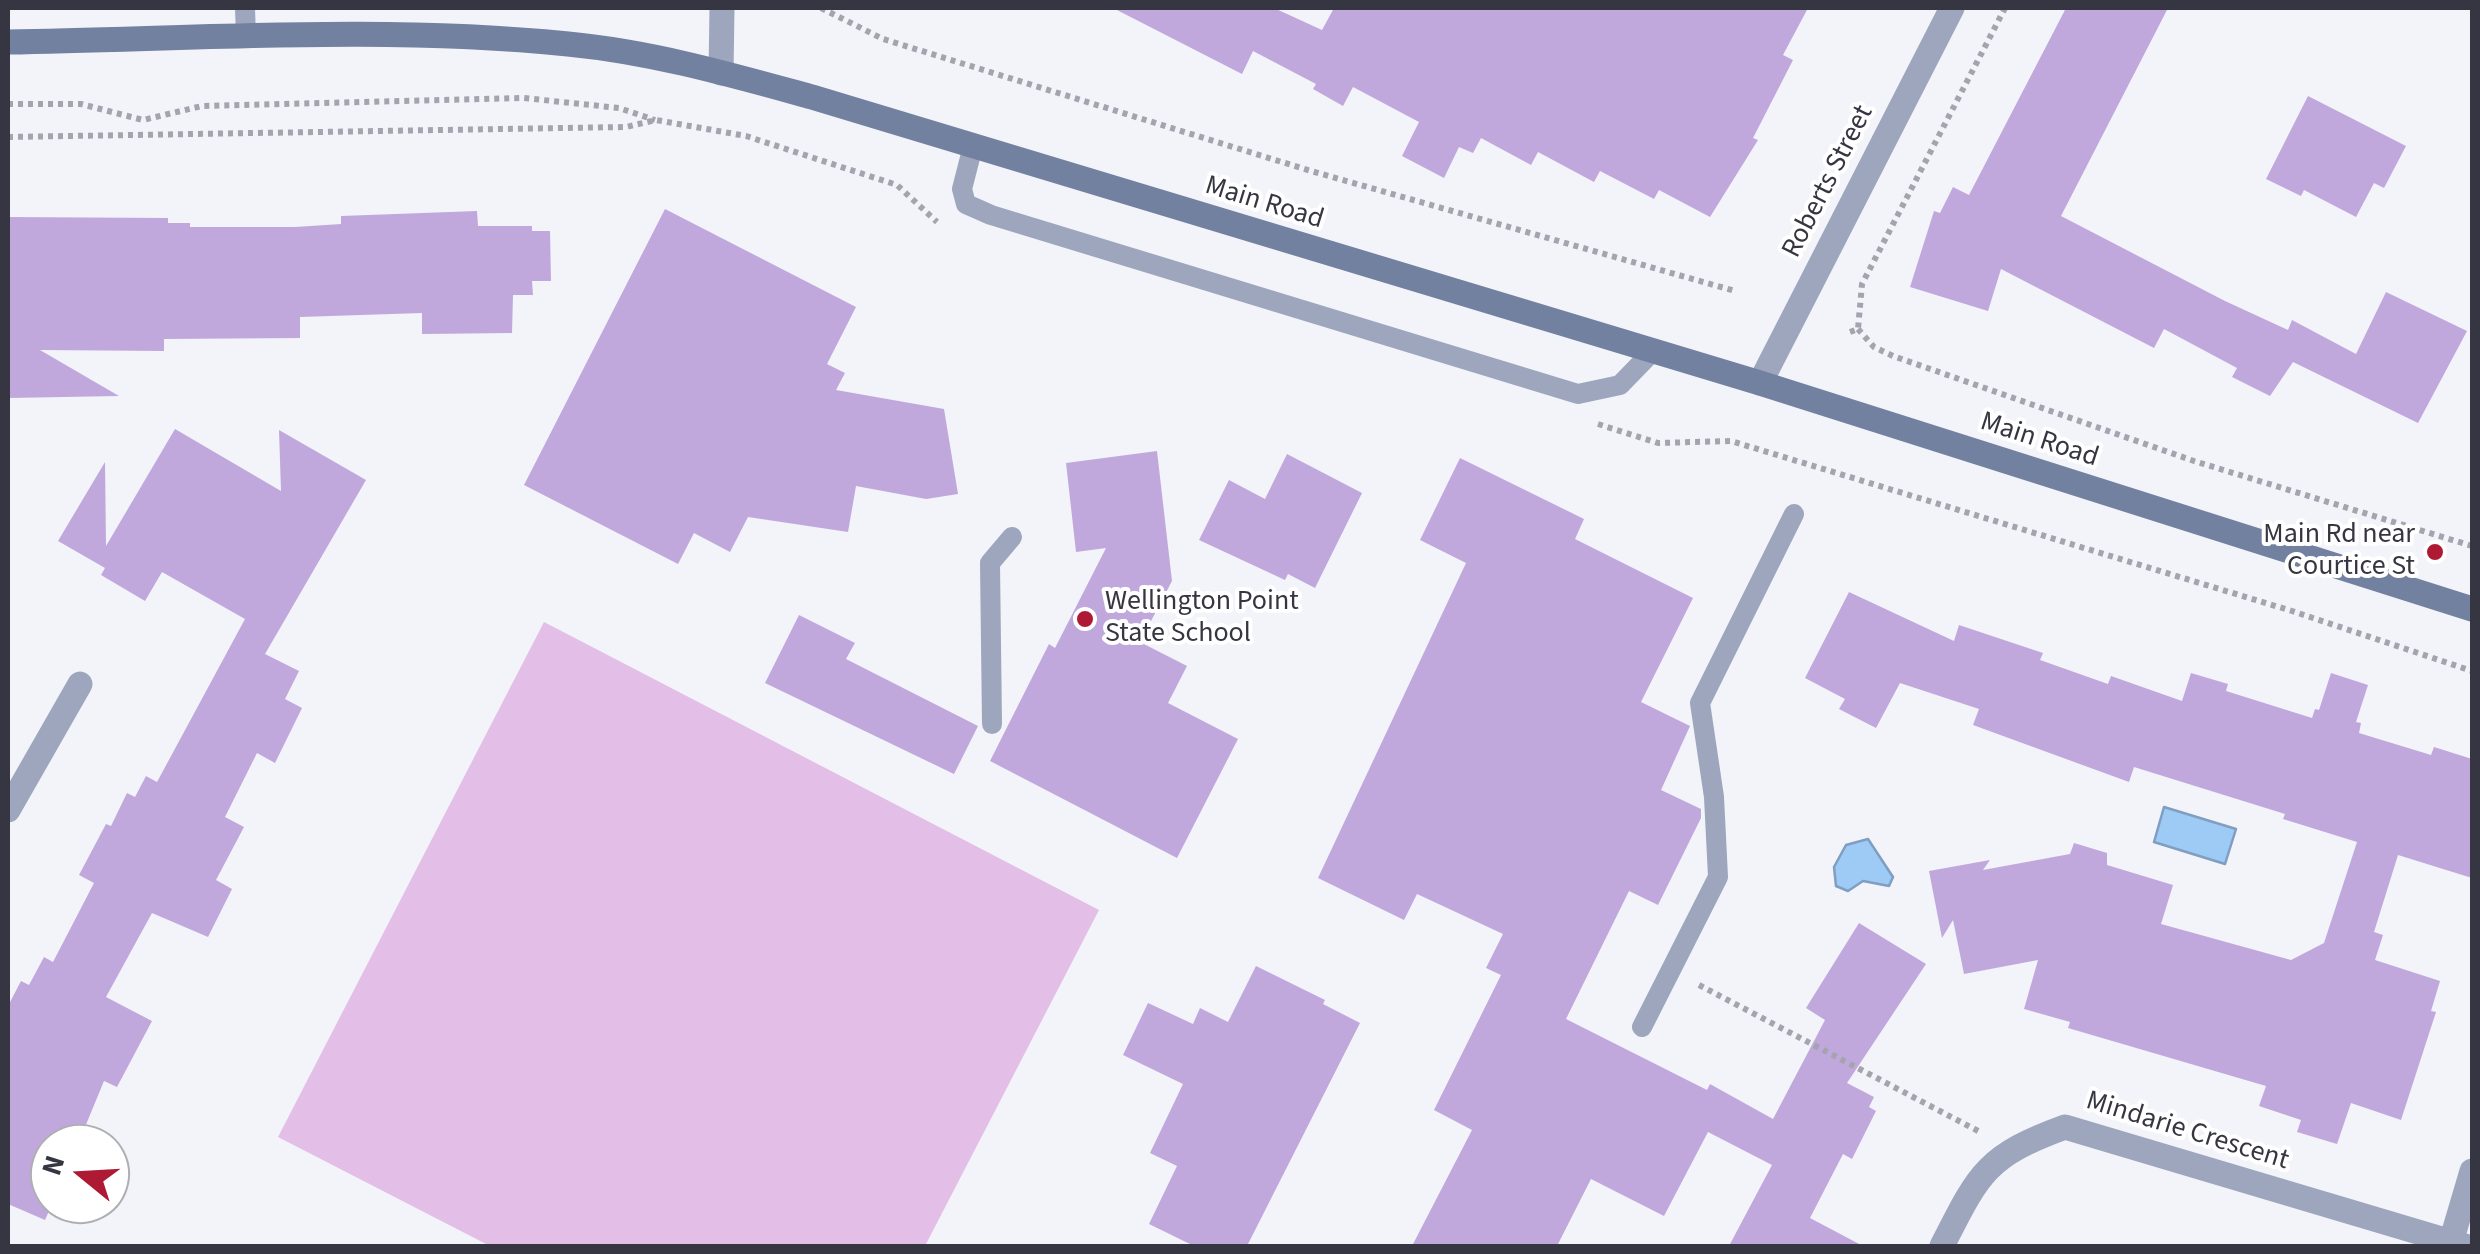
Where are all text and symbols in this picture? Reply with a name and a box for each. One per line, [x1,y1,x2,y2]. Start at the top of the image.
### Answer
street label: Roberts Street [1776,100,1882,264]
street label: Main Road [1201,170,1327,238]
street label: Main Road [1976,406,2102,476]
place label: Main Rd near Courtice St [2263,519,2415,585]
marker: Main Rd near Courtice St [2424,541,2446,563]
place label: Wellington Point State School [1105,586,1299,652]
marker: Wellington Point State School [1074,608,1096,630]
street label: Mindarie Crescent [2082,1085,2292,1179]
north arrow [30,1124,130,1224]
text: N [31,1150,75,1180]

